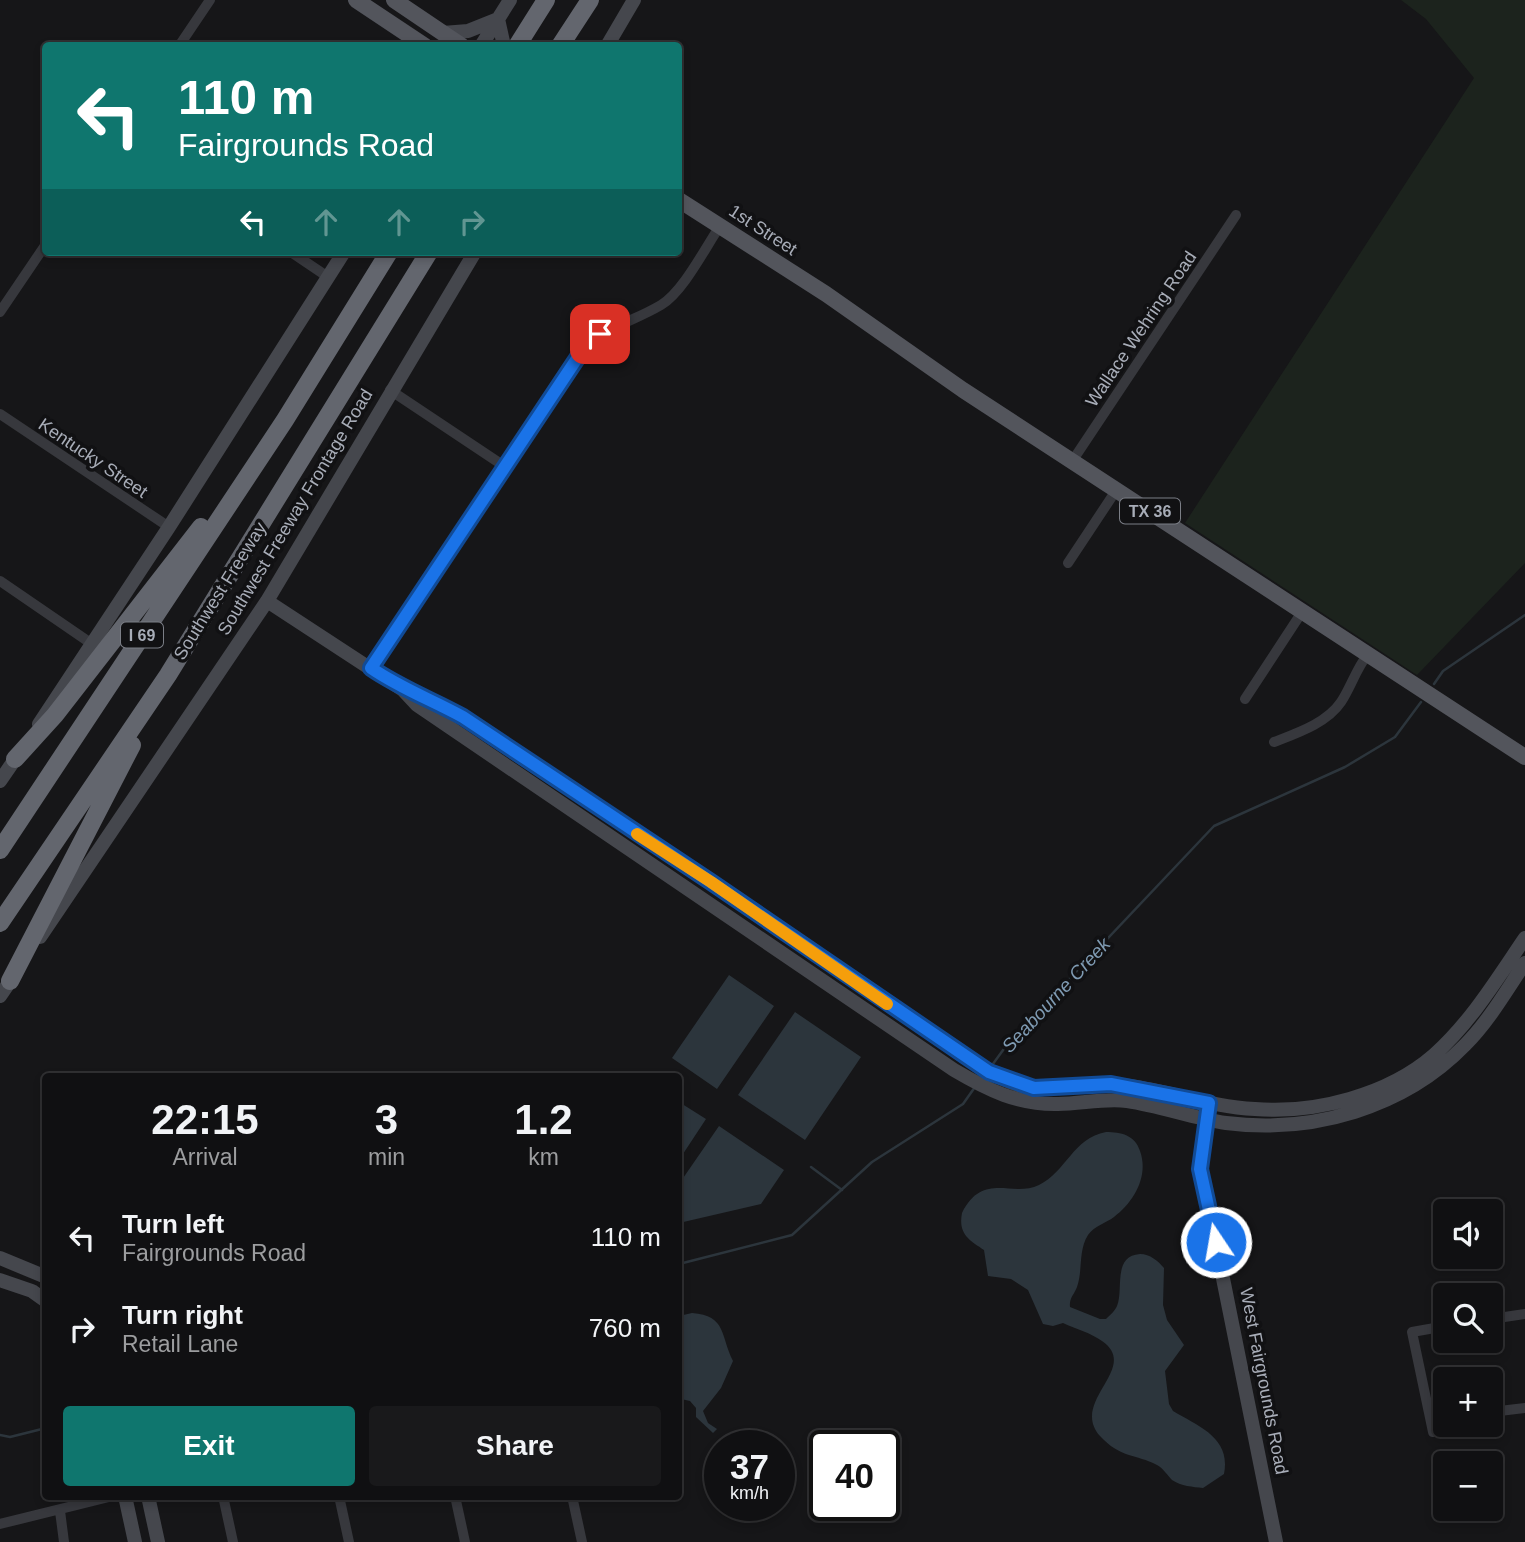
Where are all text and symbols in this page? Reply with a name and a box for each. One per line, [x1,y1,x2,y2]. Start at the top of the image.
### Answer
icon: left [63,70,154,161]
text: 110 m [178,70,314,124]
text: Fairgrounds Road [178,127,434,163]
street label: 1st Street [725,201,801,259]
icon: left [234,203,272,241]
icon: ahead [307,203,345,241]
icon: ahead [380,203,418,241]
icon: right [453,203,491,241]
street label: Wallace Wehring Road [1082,248,1200,410]
pin [570,304,630,364]
icon: arrive [581,315,619,353]
street label: Southwest Freeway Frontage Road [213,385,377,639]
street label: Kentucky Street [35,414,151,502]
road number: TX 36 [1120,498,1180,524]
street label: Southwest Freeway [169,518,271,664]
road number: I 69 [121,622,163,648]
water label: Seabourne Creek [998,932,1115,1057]
text: 22:15 [151,1096,259,1143]
text: 3 [375,1096,398,1143]
text: 1.2 [514,1096,573,1143]
text: Arrival [172,1144,238,1170]
text: min [368,1144,405,1170]
text: km [528,1144,559,1170]
map controls [1433,1199,1503,1521]
button: sound [1433,1199,1503,1269]
position arrow [1179,1205,1253,1279]
text: Turn left [122,1209,224,1239]
icon: left [63,1219,101,1257]
text: 110 m [591,1222,661,1252]
text: Fairgrounds Road [122,1240,306,1266]
button: search [1433,1283,1503,1353]
street label: West Fairgrounds Road [1236,1286,1292,1476]
text: Turn right [122,1300,243,1330]
icon: right [63,1310,101,1348]
text: 760 m [589,1313,661,1343]
text: Retail Lane [122,1331,238,1357]
button: + [1433,1367,1503,1437]
button: Exit [63,1406,355,1486]
button: Share [369,1406,661,1486]
speed limit sign: 40 [809,1430,900,1521]
text: 37 [730,1447,769,1486]
button: − [1433,1451,1503,1521]
text: km/h [730,1483,769,1503]

